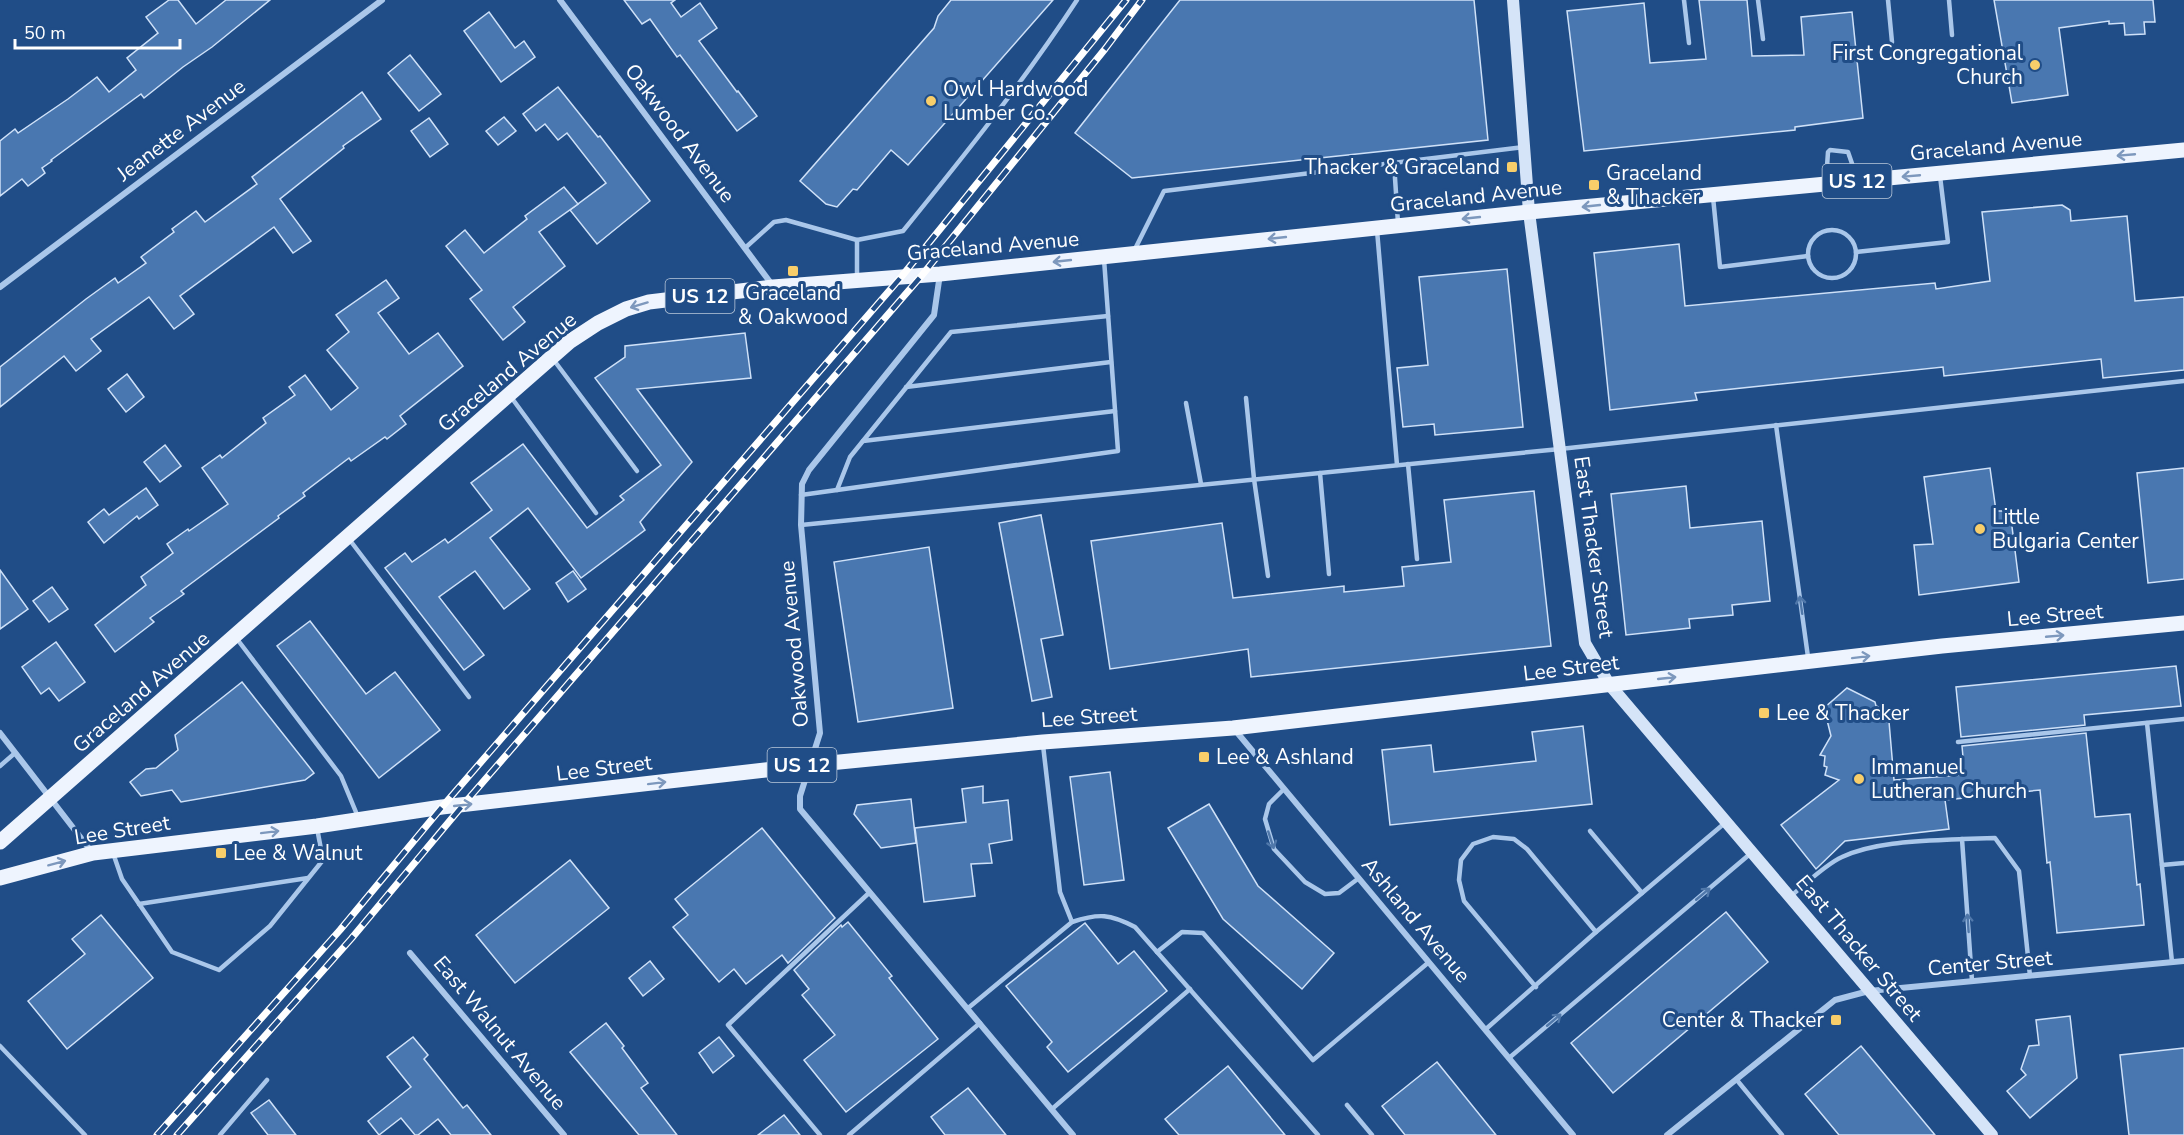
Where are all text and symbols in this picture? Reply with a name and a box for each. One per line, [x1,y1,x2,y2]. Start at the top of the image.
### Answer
scale bar [15,12,180,50]
text: 50 m [24,21,66,45]
place label: First Congregational Church [1832,39,2024,91]
street label: Oakwood Avenue [618,58,742,208]
marker: First Congregational Church [2028,58,2042,72]
street label: Jeanette Avenue [110,72,251,188]
place label: Owl Hardwood Lumber Co. [943,75,1088,127]
marker: Owl Hardwood Lumber Co. [924,94,938,108]
street label: Graceland Avenue [1909,125,2083,167]
one-way arrow [2116,150,2136,161]
place label: Thacker & Graceland [1304,153,1500,181]
place label: Graceland & Thacker [1606,159,1702,211]
marker: Thacker & Graceland [1505,160,1519,174]
road number: US 12 [1822,164,1892,198]
one-way arrow [1901,171,1921,182]
street label: Graceland Avenue [1389,173,1563,219]
marker: Graceland & Thacker [1587,178,1601,192]
one-way arrow [1582,201,1602,212]
one-way arrow [1462,213,1481,224]
street label: Graceland Avenue [906,225,1080,267]
one-way arrow [1268,233,1287,244]
one-way arrow [1053,256,1073,267]
marker: Graceland & Oakwood [786,264,800,278]
road number: US 12 [666,279,734,313]
place label: Graceland & Oakwood [738,279,848,331]
one-way arrow [630,300,649,311]
street label: Graceland Avenue [432,306,582,438]
street label: East Thacker Street [1567,454,1621,640]
place label: Little Bulgaria Center [1992,503,2139,555]
marker: Little Bulgaria Center [1973,522,1987,536]
street label: Oakwood Avenue [773,559,815,729]
one-way arrow [1795,596,1806,616]
street label: Lee Street [2006,597,2105,633]
street label: Graceland Avenue [67,625,215,759]
one-way arrow [2044,630,2064,641]
street label: Lee Street [1521,648,1621,688]
one-way arrow [1850,651,1870,662]
one-way arrow [1657,672,1676,683]
place label: Lee & Thacker [1776,699,1910,727]
street label: Lee Street [1040,700,1139,734]
marker: Lee & Thacker [1757,706,1771,720]
place label: Lee & Ashland [1216,743,1354,771]
street label: Lee Street [554,748,654,788]
road number: US 12 [768,748,836,782]
marker: Lee & Ashland [1197,750,1211,764]
place label: Immanuel Lutheran Church [1871,753,2027,805]
marker: Immanuel Lutheran Church [1852,772,1866,786]
one-way arrow [646,777,666,788]
one-way arrow [453,799,473,810]
street label: Lee Street [72,809,172,851]
one-way arrow [260,826,279,837]
one-way arrow [1266,830,1277,849]
place label: Lee & Walnut [233,839,363,867]
marker: Lee & Walnut [214,846,228,860]
street label: Ashland Avenue [1355,851,1477,989]
one-way arrow [47,856,66,868]
street label: East Thacker Street [1789,869,1929,1028]
one-way arrow [1695,887,1710,901]
one-way arrow [1962,913,1973,933]
street label: Center Street [1926,944,2054,982]
street label: East Walnut Avenue [427,950,573,1116]
place label: Center & Thacker [1662,1006,1824,1034]
one-way arrow [1546,1013,1561,1027]
marker: Center & Thacker [1829,1013,1843,1027]

